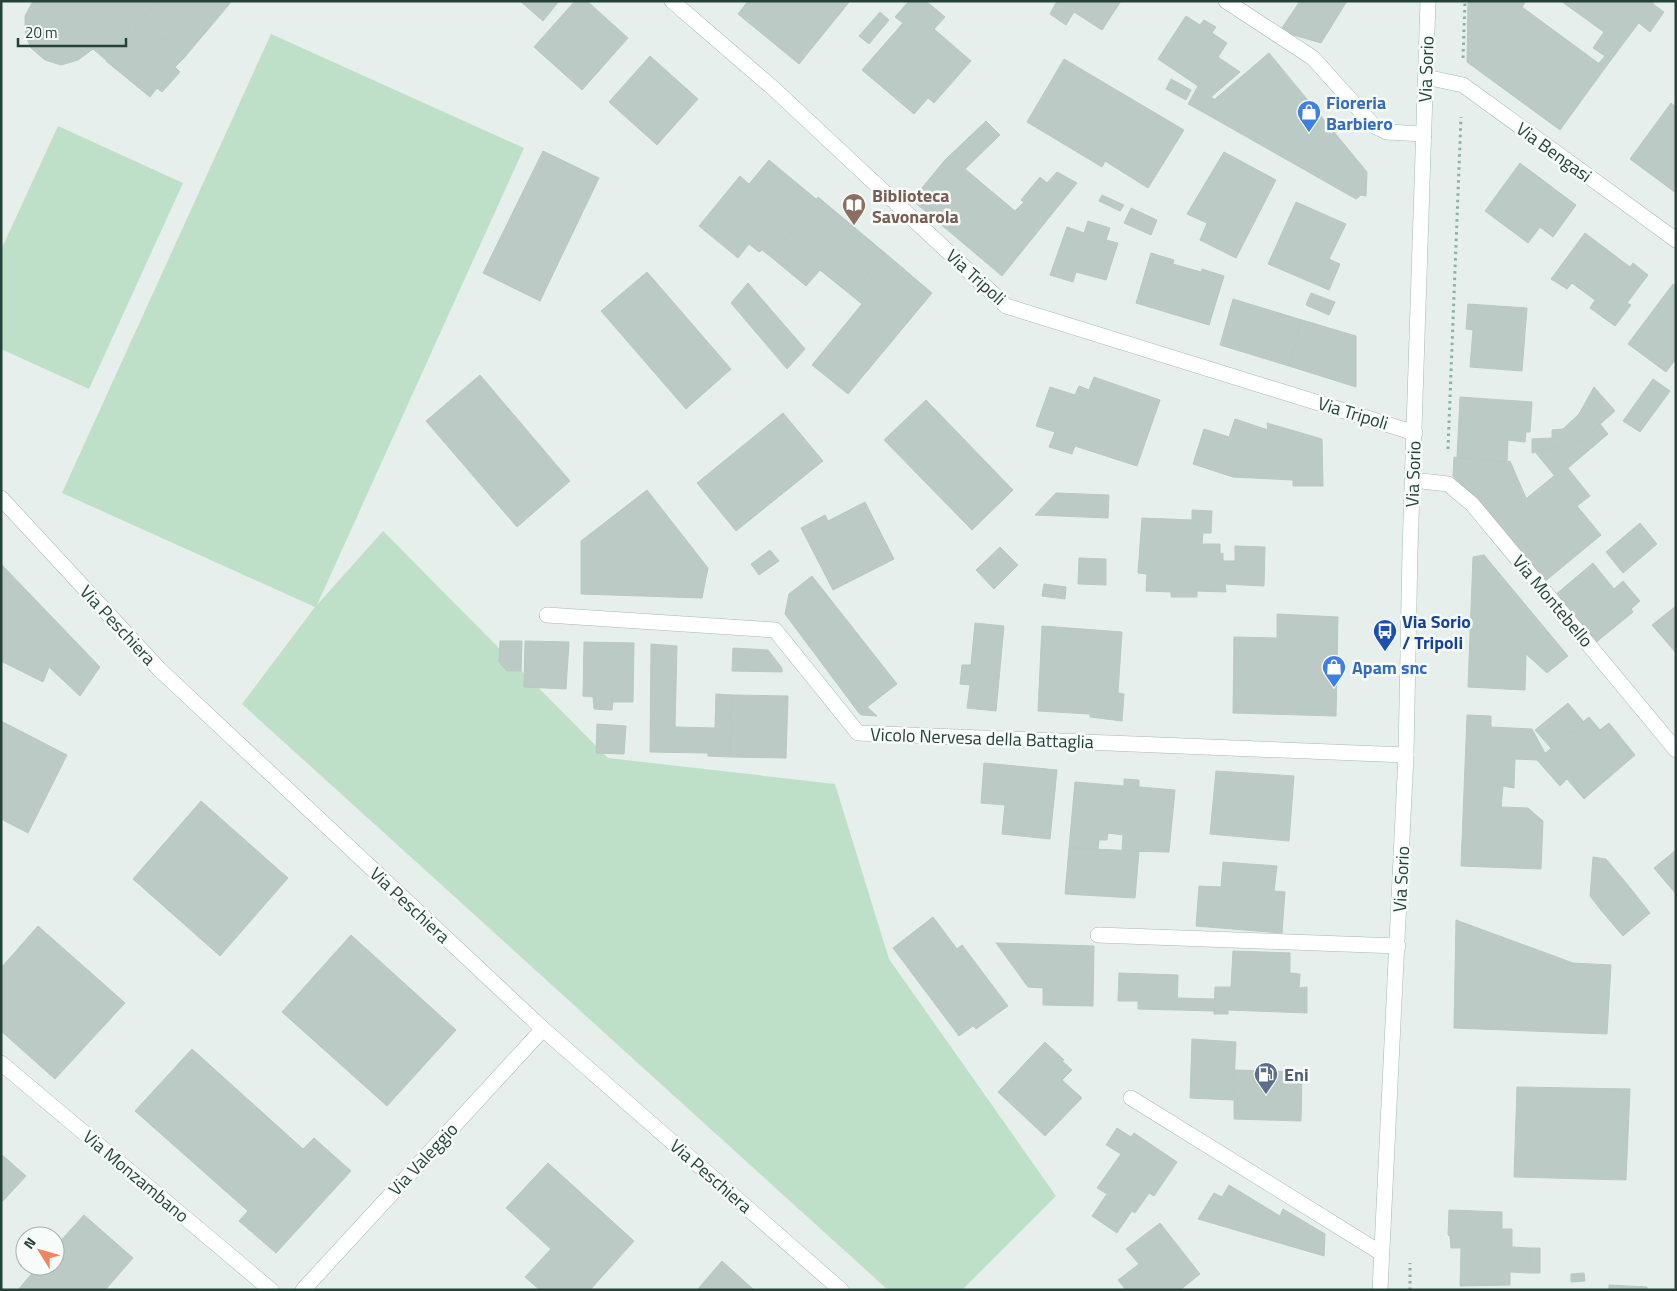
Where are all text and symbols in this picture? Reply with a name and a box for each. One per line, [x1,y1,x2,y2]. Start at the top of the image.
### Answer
scale bar [18,15,125,47]
text: 20 m [25,21,58,44]
street label: Via Sorio [1411,35,1441,103]
place label: Fioreria Barbiero [1326,89,1393,137]
shop icon: Fioreria Barbiero [1296,99,1322,133]
street label: Via Bengasi [1511,115,1597,189]
place label: Biblioteca Savonarola [872,182,959,230]
library icon: Biblioteca Savonarola [841,192,867,226]
street label: Via Tripoli [940,243,1012,311]
street label: Via Tripoli [1314,389,1392,437]
street label: Via Sorio [1398,440,1428,508]
street label: Via Montebello [1506,549,1600,653]
street label: Via Peschiera [74,579,162,671]
place label: Via Sorio / Tripoli [1402,608,1471,656]
bus stop icon: Via Sorio / Tripoli [1372,618,1398,652]
shop icon: Apam snc [1321,654,1347,688]
place label: Apam snc [1352,654,1427,681]
street label: Vicolo Nervesa della Battaglia [870,721,1094,755]
street label: Via Sorio [1386,845,1416,913]
street label: Via Peschiera [364,861,456,949]
fuel station icon: Eni [1253,1061,1279,1095]
place label: Eni [1284,1061,1309,1088]
street label: Via Valeggio [382,1116,464,1202]
street label: Via Monzambano [77,1123,195,1229]
street label: Via Peschiera [664,1133,758,1219]
north arrow [15,1226,65,1276]
text: N [18,1233,41,1253]

